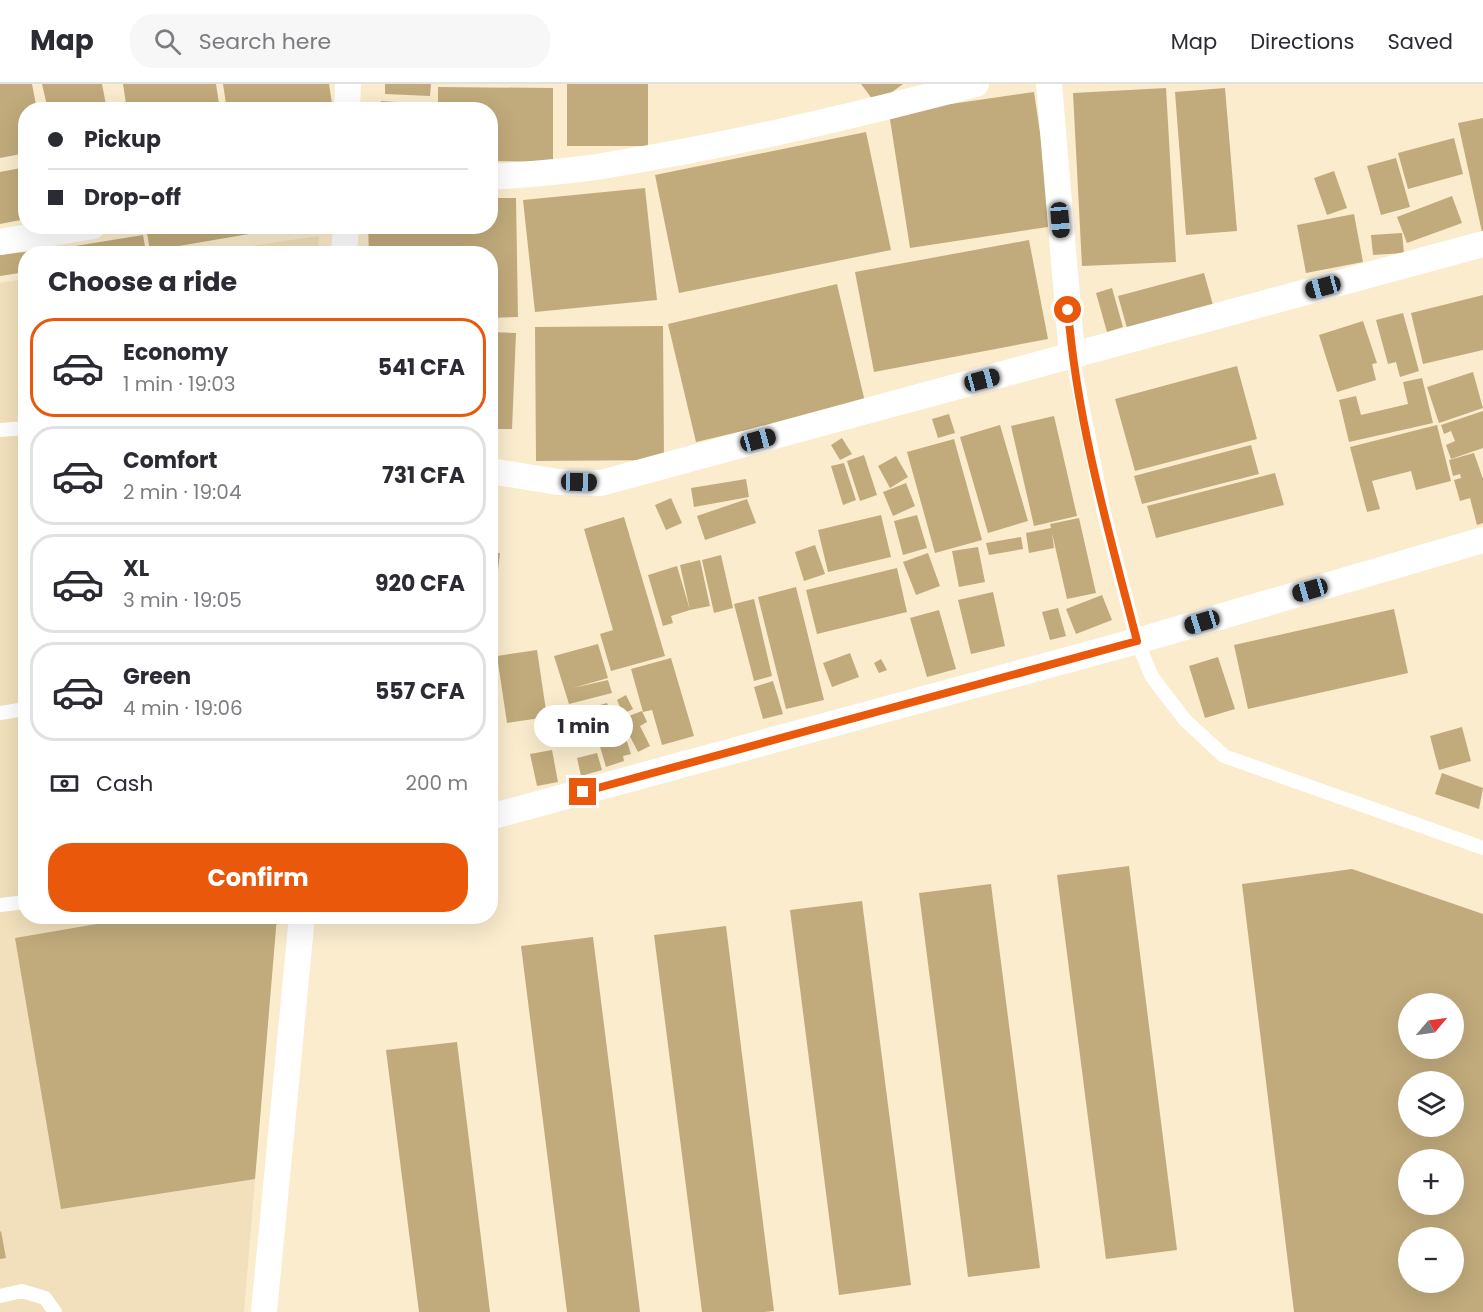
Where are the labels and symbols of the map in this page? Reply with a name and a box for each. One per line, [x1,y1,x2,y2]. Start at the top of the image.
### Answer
car [1049,201,1071,239]
car [1303,274,1343,300]
route start [1054,296,1081,323]
car [962,367,1002,393]
car [738,427,778,453]
car [561,473,597,491]
car [1290,576,1330,604]
car [1182,608,1222,636]
callout: 1 min [534,705,632,747]
route end [569,778,596,805]
north arrow [1398,993,1464,1059]

